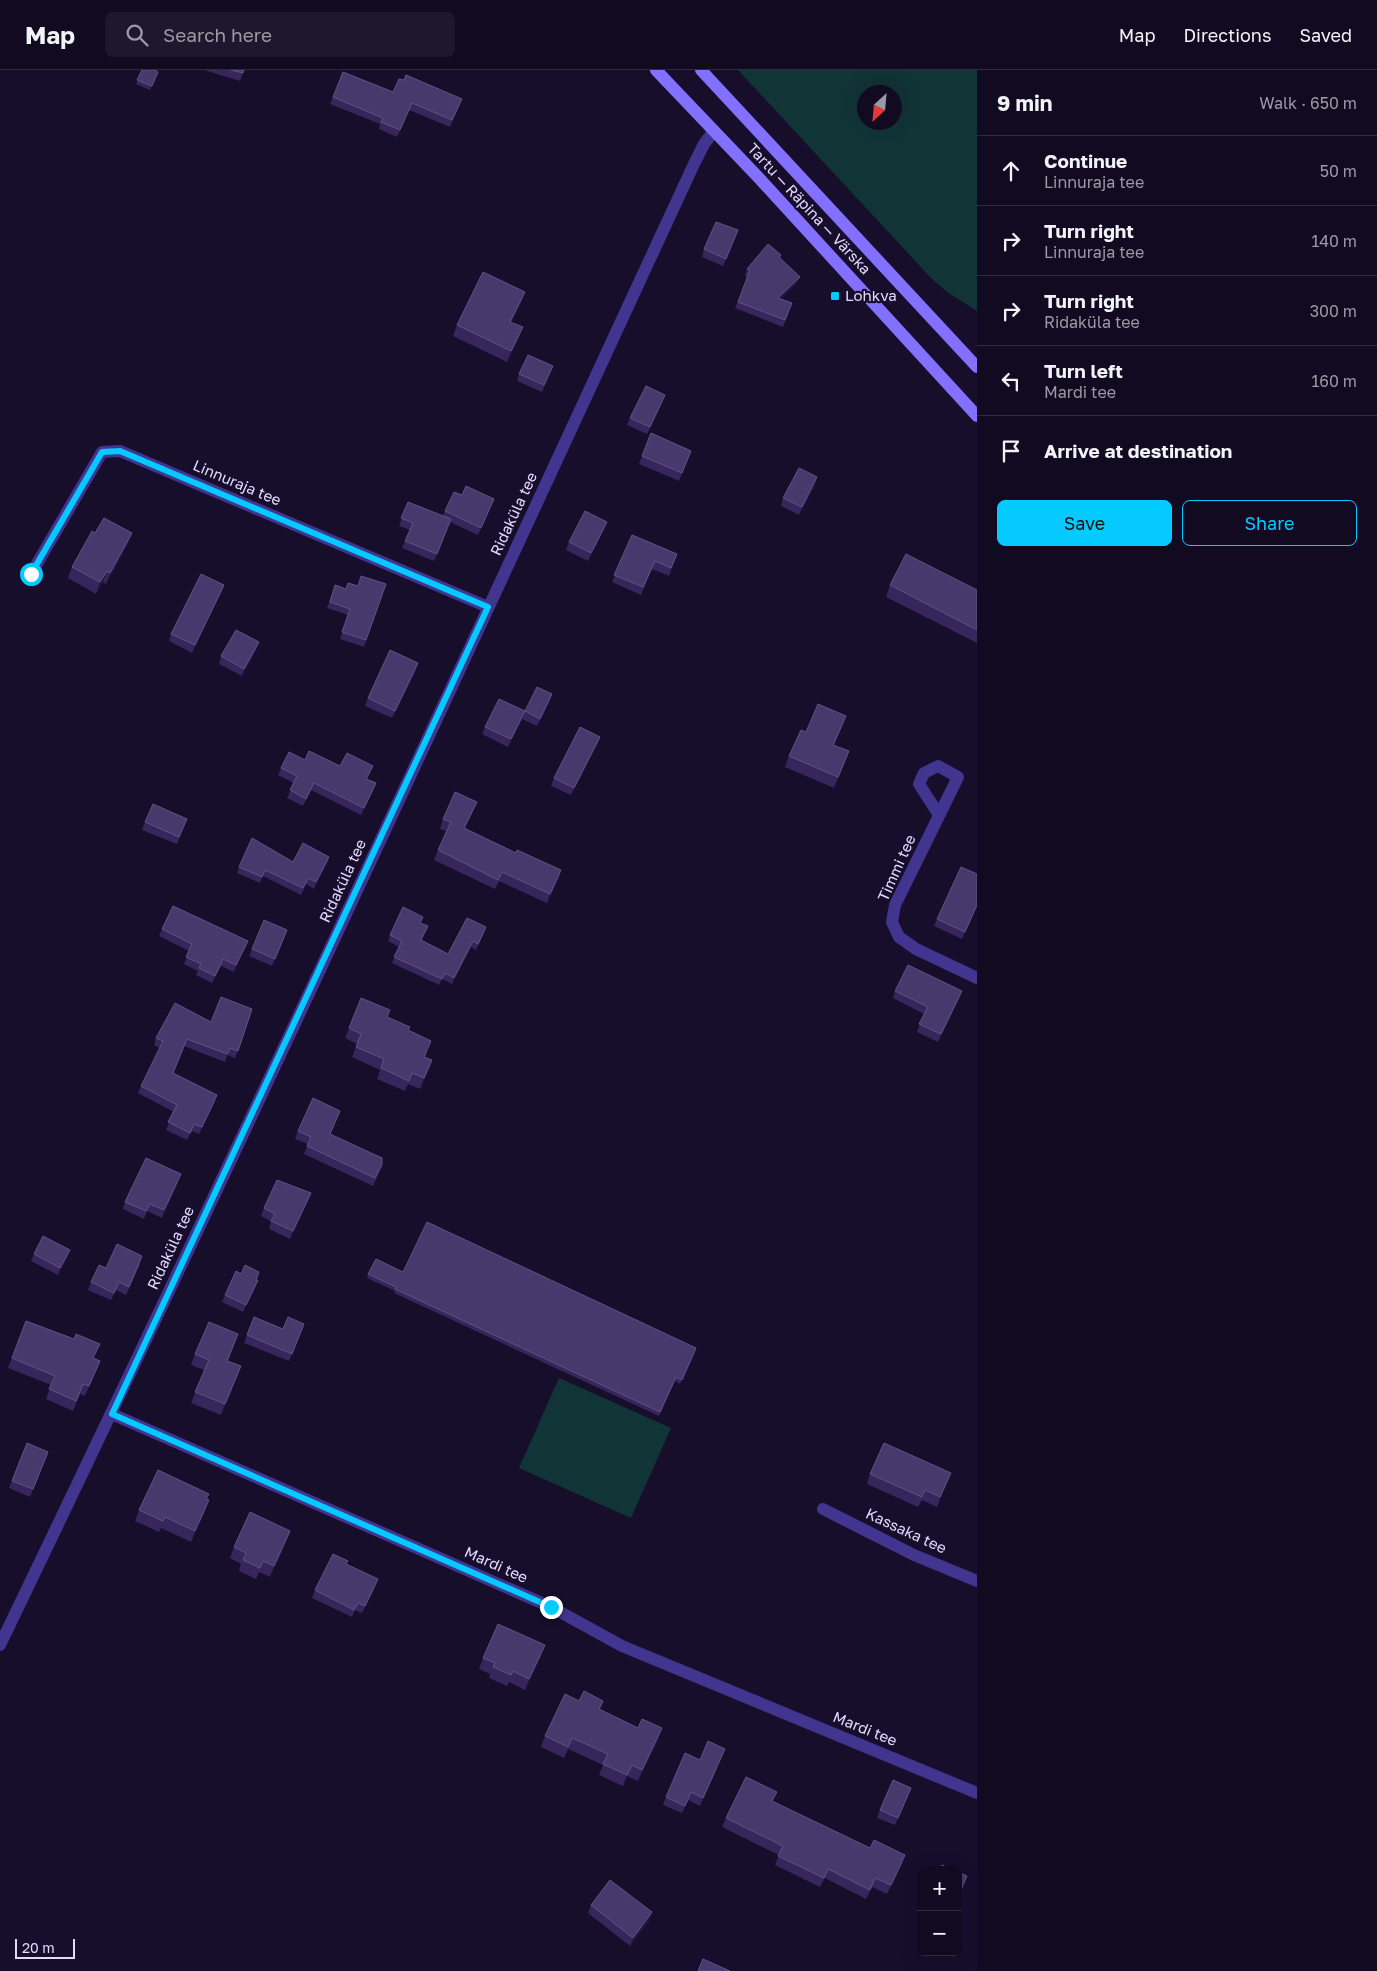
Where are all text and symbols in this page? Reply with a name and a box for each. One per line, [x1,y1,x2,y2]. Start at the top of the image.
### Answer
search box [105,12,455,57]
text: Map [25,20,75,49]
icon: search [123,21,151,49]
text: Search here [163,23,272,46]
text: Map [1119,24,1155,46]
text: Directions [1183,24,1271,46]
text: Saved [1299,24,1352,46]
north arrow [857,85,902,130]
text: 9 min [997,90,1052,116]
text: Walk · 650 m [1259,93,1357,113]
street label: Tartu — Räpina — Värska [744,139,875,278]
text: Continue [1044,149,1127,172]
icon: ahead [997,157,1025,185]
text: 50 m [1320,161,1357,181]
text: Linnuraja tee [1044,172,1144,192]
text: Turn right [1044,219,1134,242]
icon: right [997,227,1025,255]
text: 140 m [1311,231,1357,251]
text: Linnuraja tee [1044,242,1144,262]
place label: Lohkva [845,286,897,304]
text: Turn right [1044,289,1134,312]
marker: Lohkva [829,290,841,302]
icon: right [997,297,1025,325]
text: 300 m [1310,301,1357,321]
text: Ridaküla tee [1044,312,1140,332]
text: Turn left [1044,359,1123,382]
icon: left [997,367,1025,395]
text: 160 m [1311,371,1357,391]
text: Mardi tee [1044,382,1116,402]
icon: arrive [997,437,1025,465]
text: Arrive at destination [1044,439,1232,462]
street label: Linnuraja tee [191,455,284,509]
street label: Ridaküla tee [486,469,540,558]
button: Save [997,500,1172,546]
button: Share [1182,500,1357,546]
route start [20,563,43,586]
street label: Timmi tee [873,831,919,904]
street label: Ridaküla tee [315,836,369,925]
street label: Ridaküla tee [143,1203,197,1292]
street label: Kassaka tee [863,1504,950,1557]
street label: Mardi tee [462,1542,531,1586]
route end [540,1596,563,1619]
street label: Mardi tee [831,1707,900,1749]
map controls [917,1866,962,1956]
button: + [917,1866,962,1911]
button: − [917,1911,962,1956]
scale bar [15,1936,75,1959]
text: 20 m [22,1939,55,1956]

